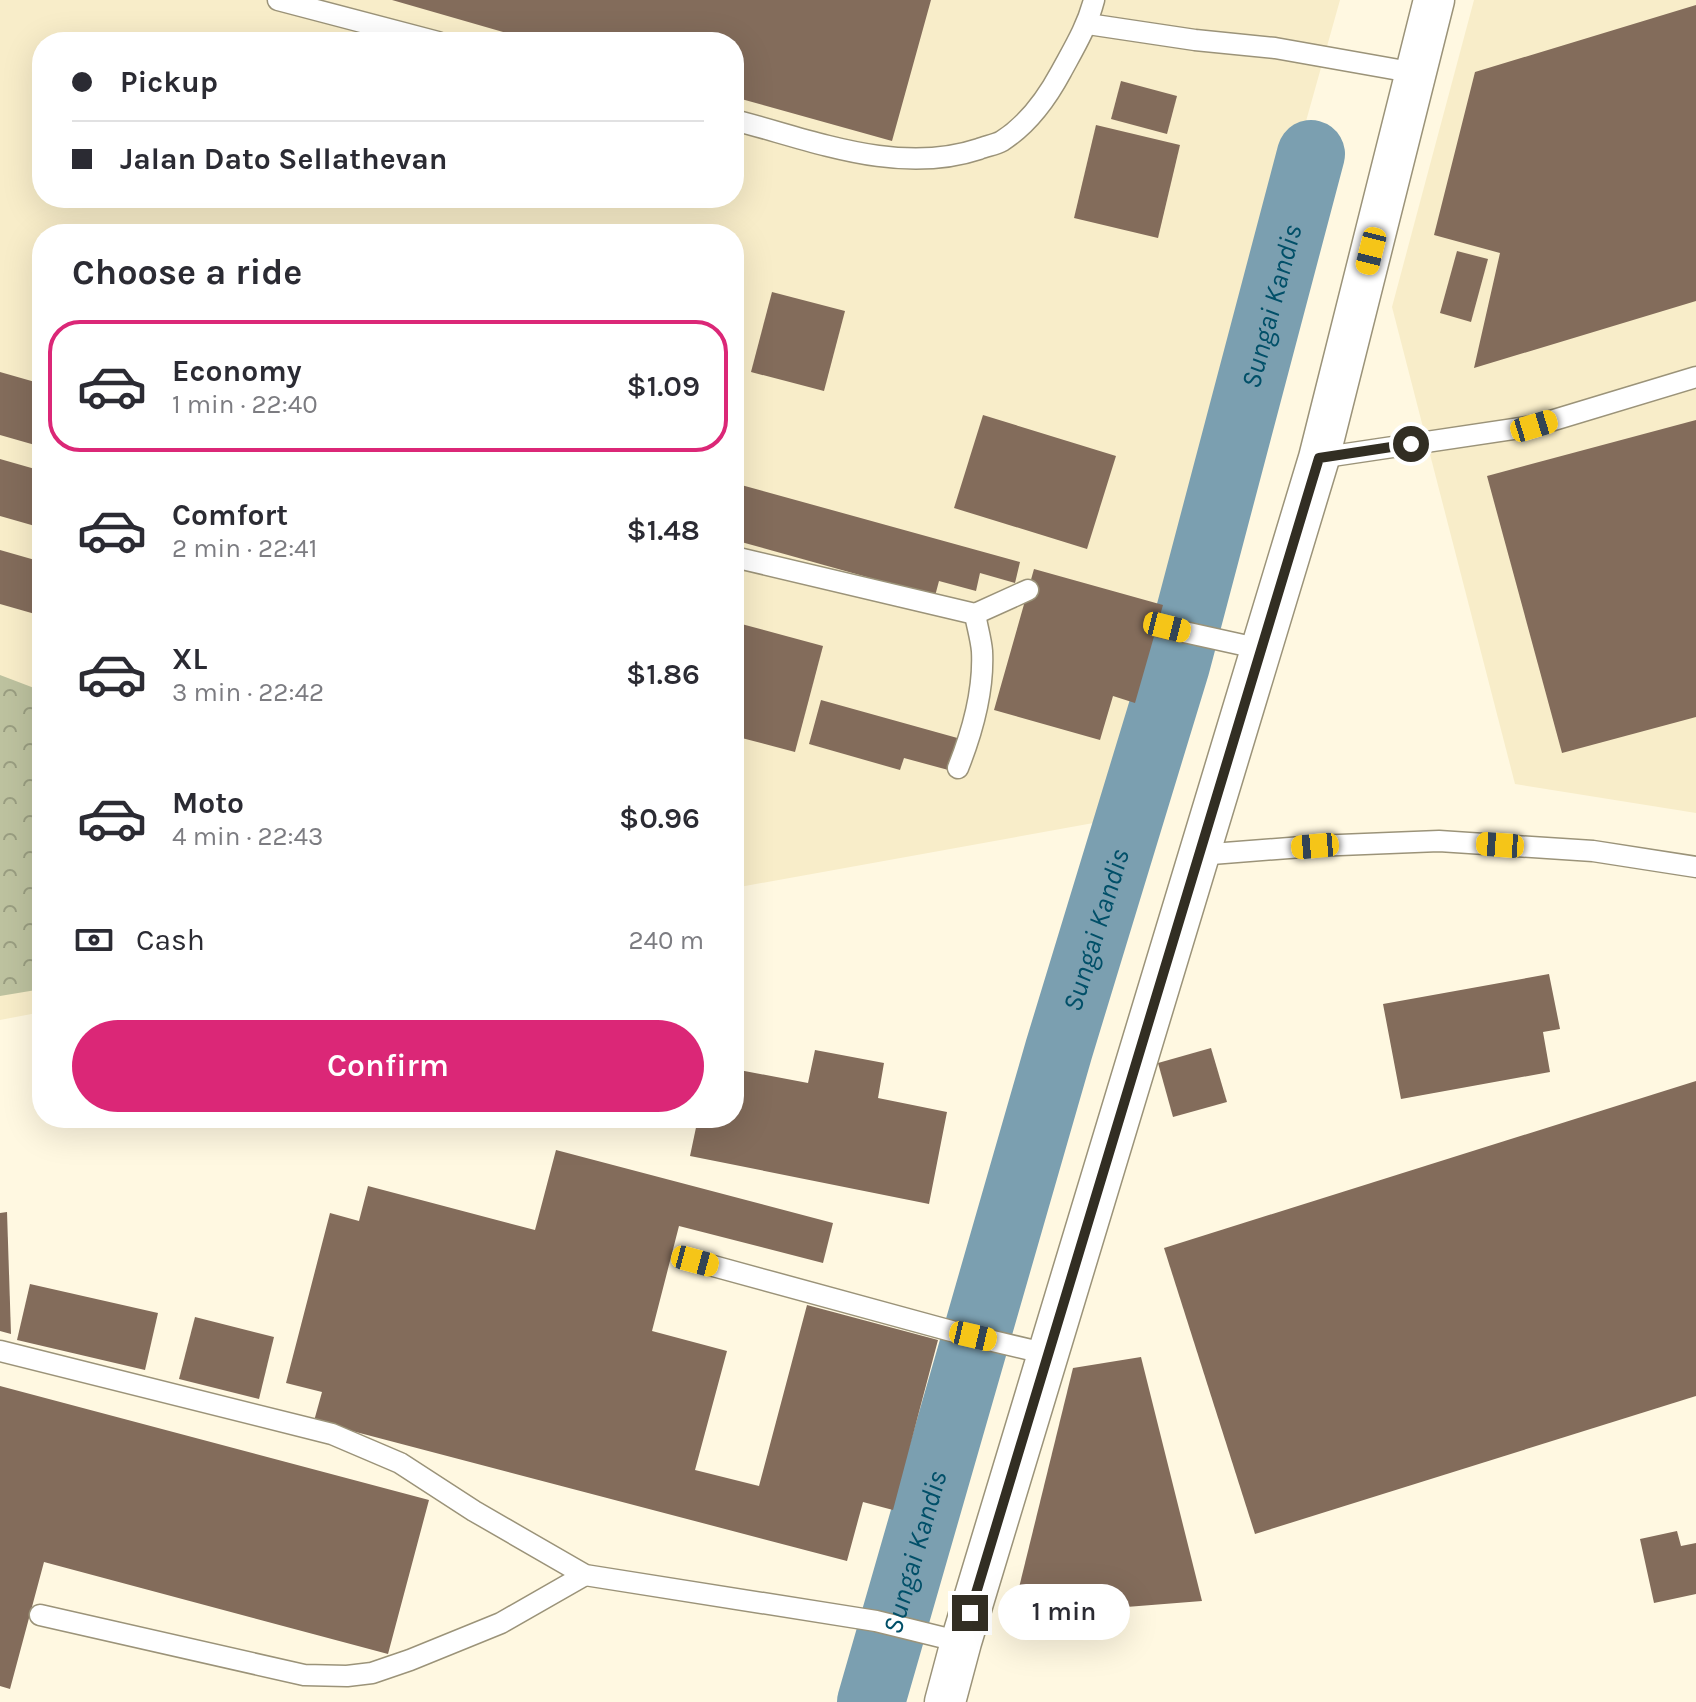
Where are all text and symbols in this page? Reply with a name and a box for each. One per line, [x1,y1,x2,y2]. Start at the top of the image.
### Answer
text: Pickup [120,64,218,100]
text: Jalan Dato Sellathevan [120,141,447,177]
water label: Sungai Kandis [1234,221,1309,392]
car [1354,225,1388,277]
text: Choose a ride [72,251,302,293]
icon: car [76,350,148,422]
text: Economy [172,353,302,389]
text: $1.09 [626,368,700,404]
text: 1 min · 22:40 [172,389,318,420]
car [1508,408,1560,444]
route start [1393,426,1429,462]
icon: car [76,494,148,566]
text: Comfort [172,497,288,533]
text: $1.48 [626,512,700,548]
text: 2 min · 22:41 [172,533,317,564]
car [1141,610,1193,644]
icon: car [76,638,148,710]
text: XL [172,641,207,677]
text: $1.86 [626,656,700,692]
text: 3 min · 22:42 [172,677,324,708]
icon: car [76,782,148,854]
text: Moto [172,785,244,821]
text: $0.96 [619,800,700,836]
text: 4 min · 22:43 [172,821,323,852]
car [1475,831,1525,859]
car [1290,832,1340,860]
water label: Sungai Kandis [1055,845,1136,1015]
icon: cash [72,918,116,962]
text: Cash [136,922,205,958]
text: 240 m [628,925,704,956]
button: Confirm [72,1020,704,1112]
car [669,1243,721,1279]
car [947,1319,999,1353]
water label: Sungai Kandis [876,1467,954,1638]
callout: 1 min [998,1585,1130,1641]
route end [952,1595,988,1631]
text: 1 min [1032,1596,1096,1627]

